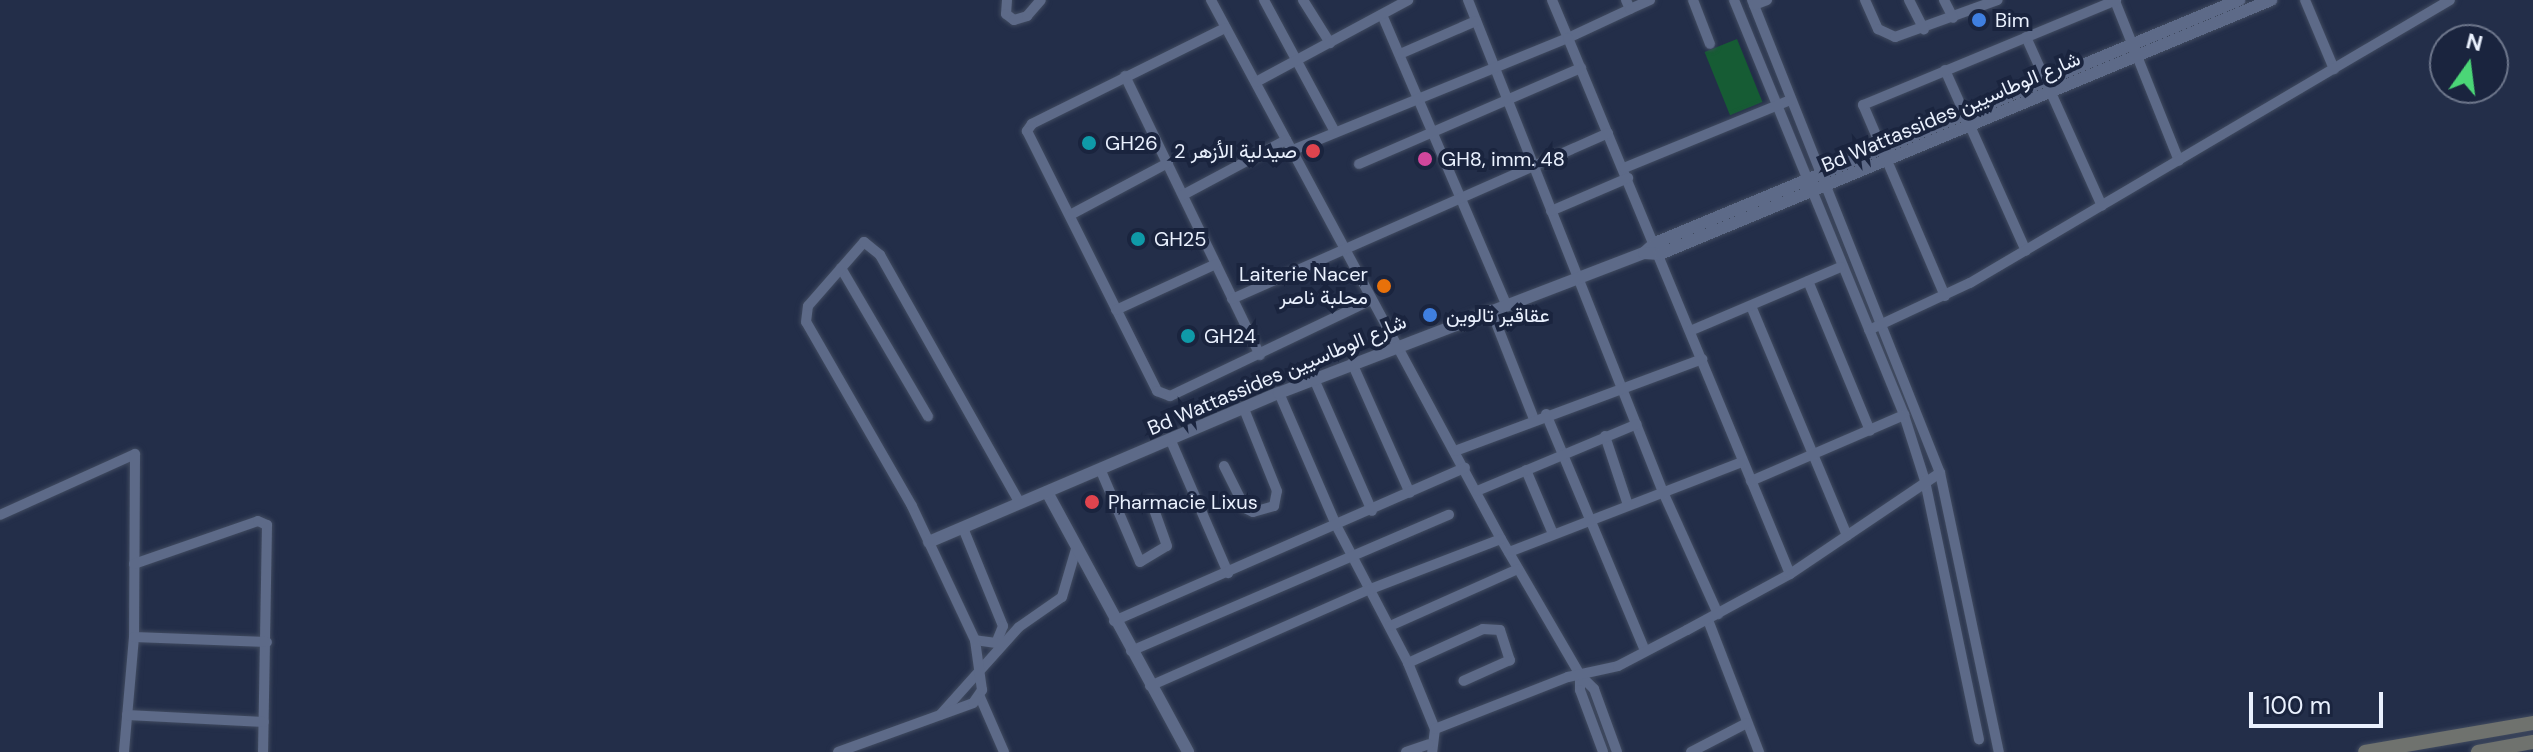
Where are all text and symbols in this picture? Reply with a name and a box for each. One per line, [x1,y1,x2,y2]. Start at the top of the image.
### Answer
place label: Bim [1995,8,2030,32]
marker: Bim [1970,11,1988,29]
north arrow [2429,24,2509,104]
text: N [2463,26,2486,58]
street label: Bd Wattassides شارع الوطاسيين [1818,46,2084,178]
place label: GH26 [1105,131,1158,155]
marker: GH26 [1080,134,1098,152]
place label: صيدلية الأزهر 2 [1174,139,1297,163]
marker: صيدلية الأزهر 2 [1304,142,1322,160]
place label: GH8, imm. 48 [1441,147,1565,171]
marker: GH8, imm. 48 [1416,150,1434,168]
place label: GH25 [1154,227,1206,251]
marker: GH25 [1129,230,1147,248]
place label: Laiterie Nacer محلبة ناصر [1239,262,1368,309]
marker: Laiterie Nacer محلبة ناصر [1375,277,1393,295]
place label: عقاقير تالوين [1446,303,1550,327]
marker: عقاقير تالوين [1421,306,1439,324]
street label: Bd Wattassides شارع الوطاسيين [1144,309,1410,441]
place label: GH24 [1204,324,1256,348]
marker: GH24 [1179,327,1197,345]
place label: Pharmacie Lixus [1108,490,1258,514]
marker: Pharmacie Lixus [1083,493,1101,511]
scale bar [2253,676,2387,726]
text: 100 m [2263,690,2331,721]

